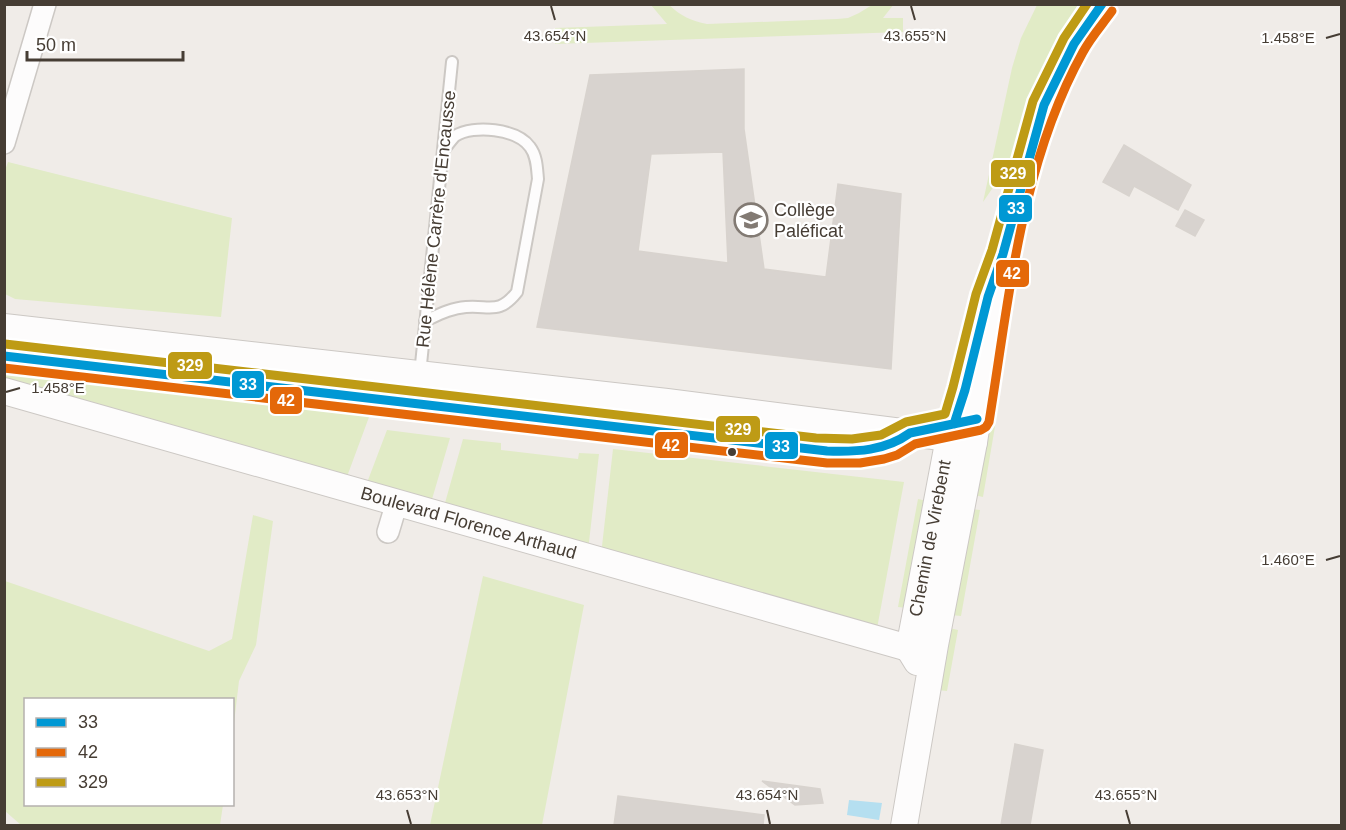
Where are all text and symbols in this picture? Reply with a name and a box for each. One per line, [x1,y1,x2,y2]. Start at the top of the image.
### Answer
scale bar [27,24,183,62]
text: 43.654°N [524,27,586,44]
text: 43.655°N [884,27,946,44]
text: 1.458°E [1261,29,1315,46]
text: 50 m [36,35,76,55]
street label: Rue Hélène Carrère d'Encausse [413,89,459,349]
line badge: 329 [990,159,1036,188]
text: 329 [1000,165,1026,182]
line badge: 33 [998,194,1033,223]
place label: Collège Paléficat [774,200,843,241]
text: 33 [1007,200,1025,217]
school or university icon: Collège Paléficat [733,202,769,238]
line badge: 42 [995,259,1030,288]
text: 42 [1003,265,1021,282]
line badge: 329 [167,351,213,380]
text: 329 [177,357,203,374]
line badge: 33 [231,370,265,399]
text: 33 [239,376,257,393]
text: 1.458°E [31,379,85,396]
line badge: 42 [269,386,303,415]
text: 42 [277,392,295,409]
line badge: 329 [715,415,761,443]
text: 329 [725,421,751,438]
line badge: 42 [654,431,689,459]
line badge: 33 [764,431,799,460]
text: 42 [662,437,680,454]
text: 33 [772,438,790,455]
unlabelled marker [726,446,738,458]
street label: Chemin de Virebent [905,458,955,618]
street label: Boulevard Florence Arthaud [358,483,579,563]
text: 1.460°E [1261,551,1315,568]
legend [24,698,234,806]
text: 33 [78,712,98,732]
text: 42 [78,742,98,762]
text: 329 [78,772,108,792]
text: 43.653°N [376,786,438,803]
text: 43.654°N [736,786,798,803]
text: 43.655°N [1095,786,1157,803]

